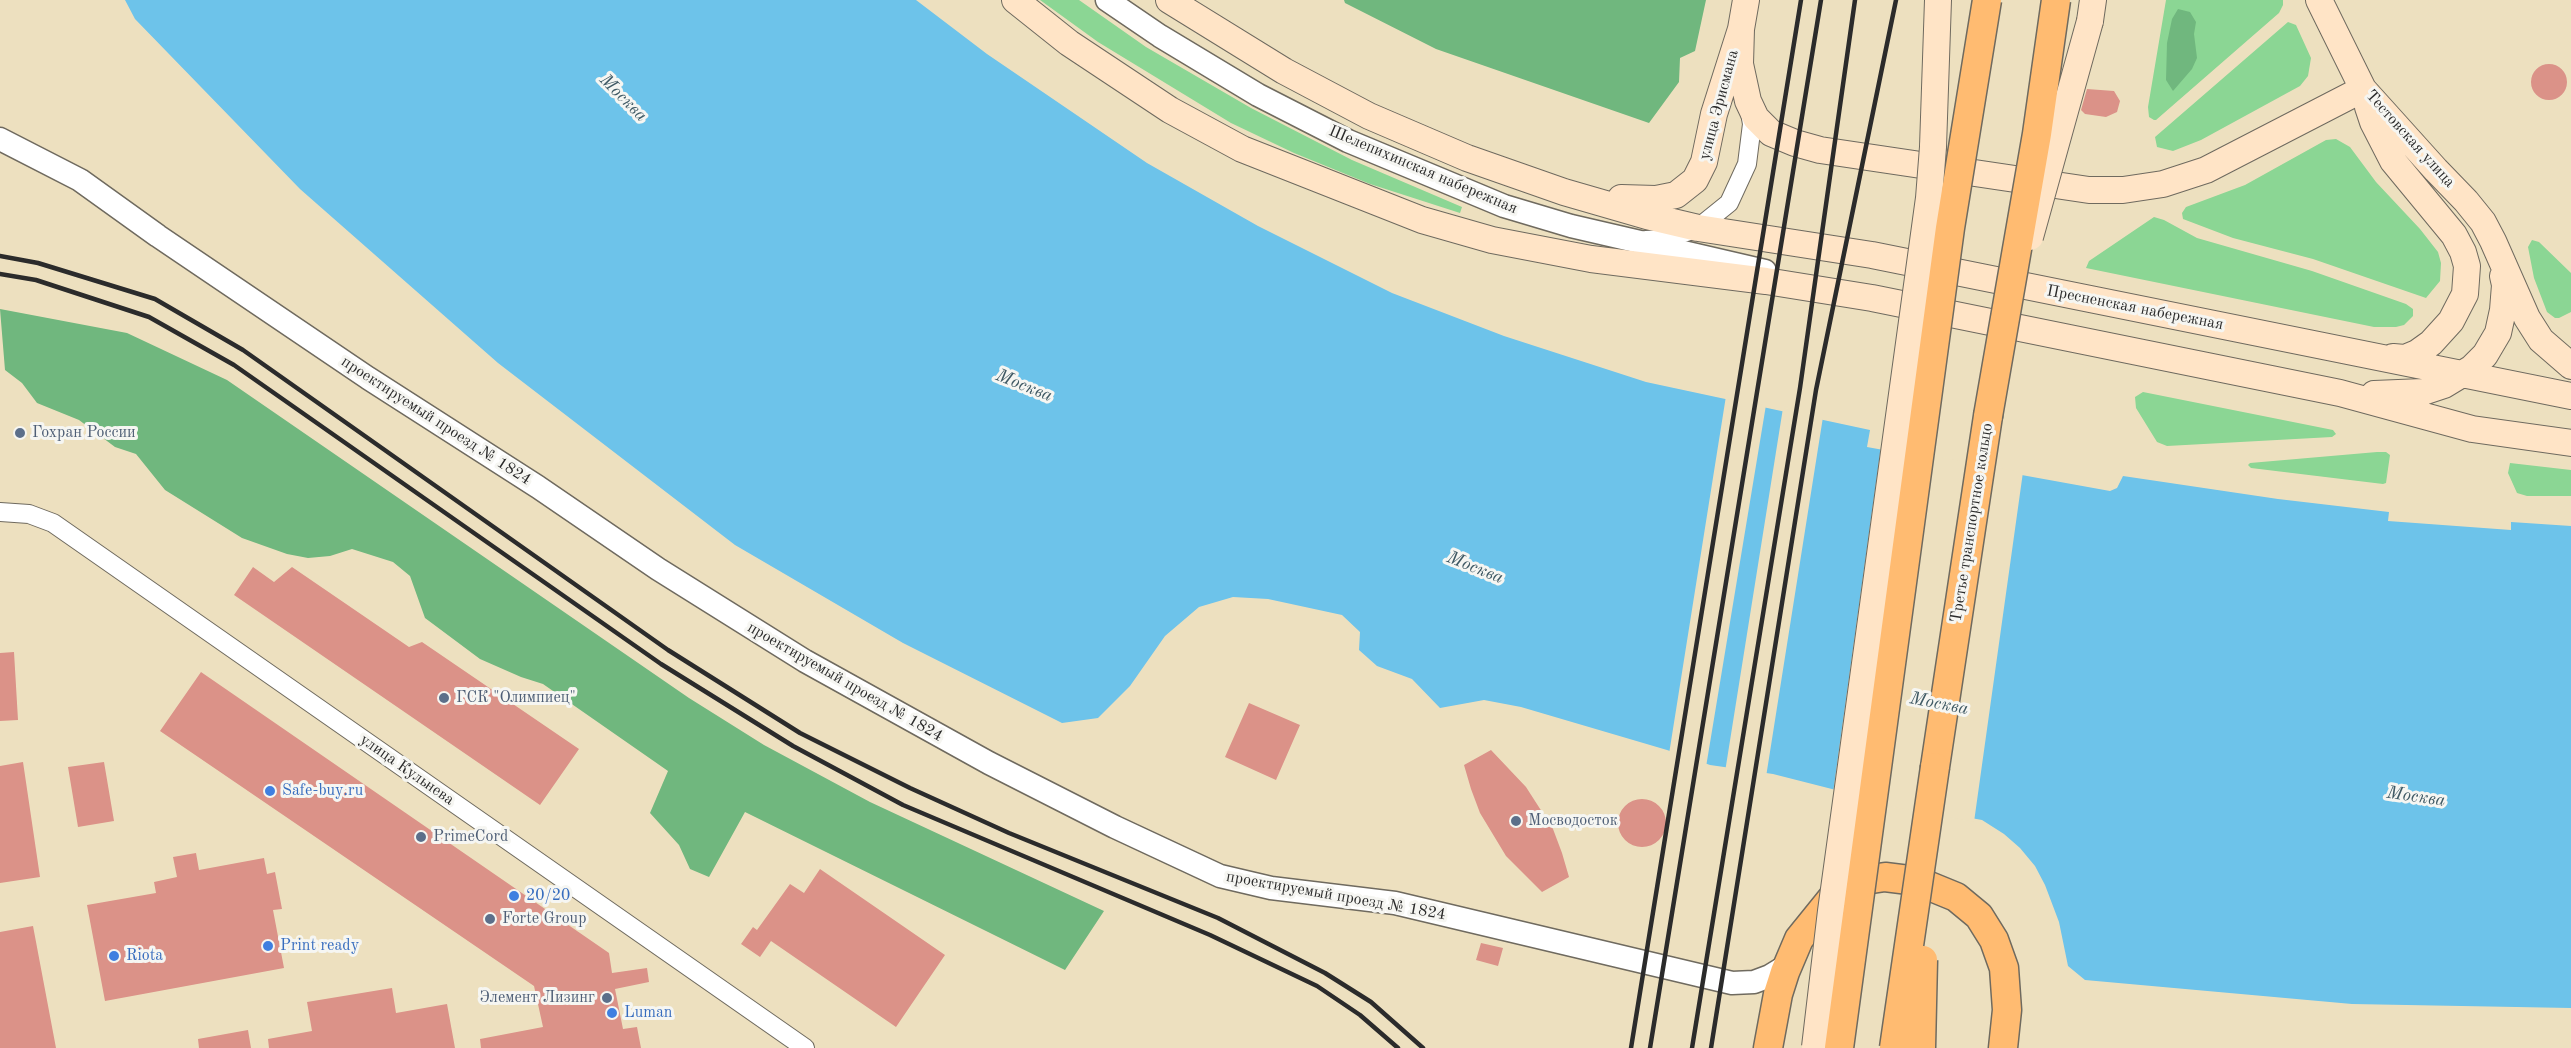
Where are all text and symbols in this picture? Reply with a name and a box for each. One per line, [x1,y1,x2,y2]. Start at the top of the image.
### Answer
street label: улица Эрисмана [1695,48,1743,162]
water label: Москва [594,69,652,127]
street label: Тестовская улица [2361,86,2459,192]
street label: Шелепихинская набережная [1326,121,1520,219]
street label: Пресненская набережная [2045,281,2225,335]
street label: проектируемый проезд № 1824 [337,352,535,490]
water label: Москва [993,365,1055,407]
street label: Третье транспортное кольцо [1947,422,1997,624]
place label: Гохран России [32,423,136,443]
marker: Гохран России [13,426,27,440]
water label: Москва [1444,547,1506,589]
street label: проектируемый проезд № 1824 [744,618,946,746]
place label: ГСК "Олимпиец" [456,688,576,708]
water label: Москва [1908,688,1970,720]
marker: ГСК "Олимпиец" [437,691,451,705]
street label: улица Кульнева [356,730,458,810]
place label: Safe-buy.ru [282,781,363,801]
water label: Москва [2385,782,2447,812]
marker: Safe-buy.ru [263,784,277,798]
place label: Мосводосток [1528,811,1618,831]
marker: Мосводосток [1509,814,1523,828]
place label: PrimeCord [433,827,508,847]
marker: PrimeCord [414,830,428,844]
street label: проектируемый проезд № 1824 [1225,867,1447,925]
place label: 20/20 [526,886,570,906]
marker: 20/20 [507,889,521,903]
place label: Forte Group [502,909,586,929]
marker: Forte Group [483,912,497,926]
place label: Print ready [280,936,359,956]
marker: Print ready [261,939,275,953]
place label: Riota [126,946,163,966]
marker: Riota [107,949,121,963]
place label: Элемент Лизинг [480,988,595,1008]
marker: Элемент Лизинг [600,991,614,1005]
place label: Luman [624,1003,673,1023]
marker: Luman [605,1006,619,1020]

